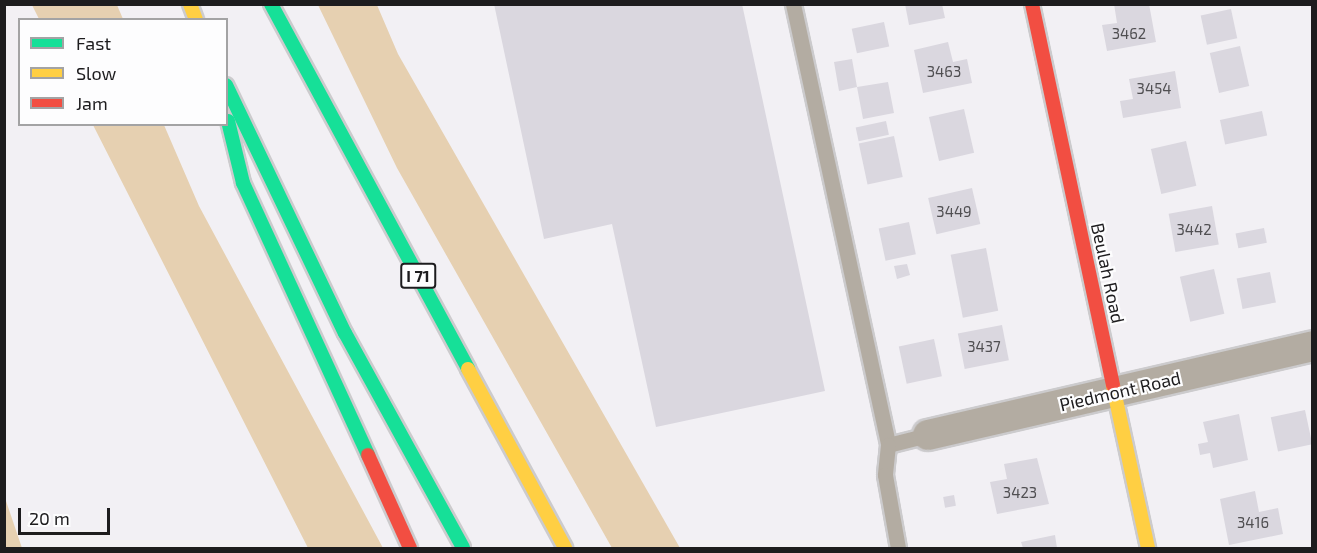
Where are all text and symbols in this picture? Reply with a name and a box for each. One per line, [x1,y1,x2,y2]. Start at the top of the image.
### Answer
legend [18,18,228,126]
house number: 3462 [1112,25,1146,43]
text: Fast [76,32,111,54]
text: Slow [76,62,116,84]
house number: 3463 [927,63,961,81]
house number: 3454 [1137,80,1171,98]
text: Jam [76,92,108,114]
house number: 3449 [936,203,972,221]
street label: Beulah Road [1087,221,1129,325]
house number: 3442 [1176,221,1212,239]
road number: I 71 [400,263,436,289]
house number: 3437 [967,338,1001,356]
street label: Piedmont Road [1057,367,1183,415]
house number: 3423 [1003,484,1037,502]
scale bar [21,496,112,534]
text: 20 m [29,507,70,529]
house number: 3416 [1237,514,1269,532]

